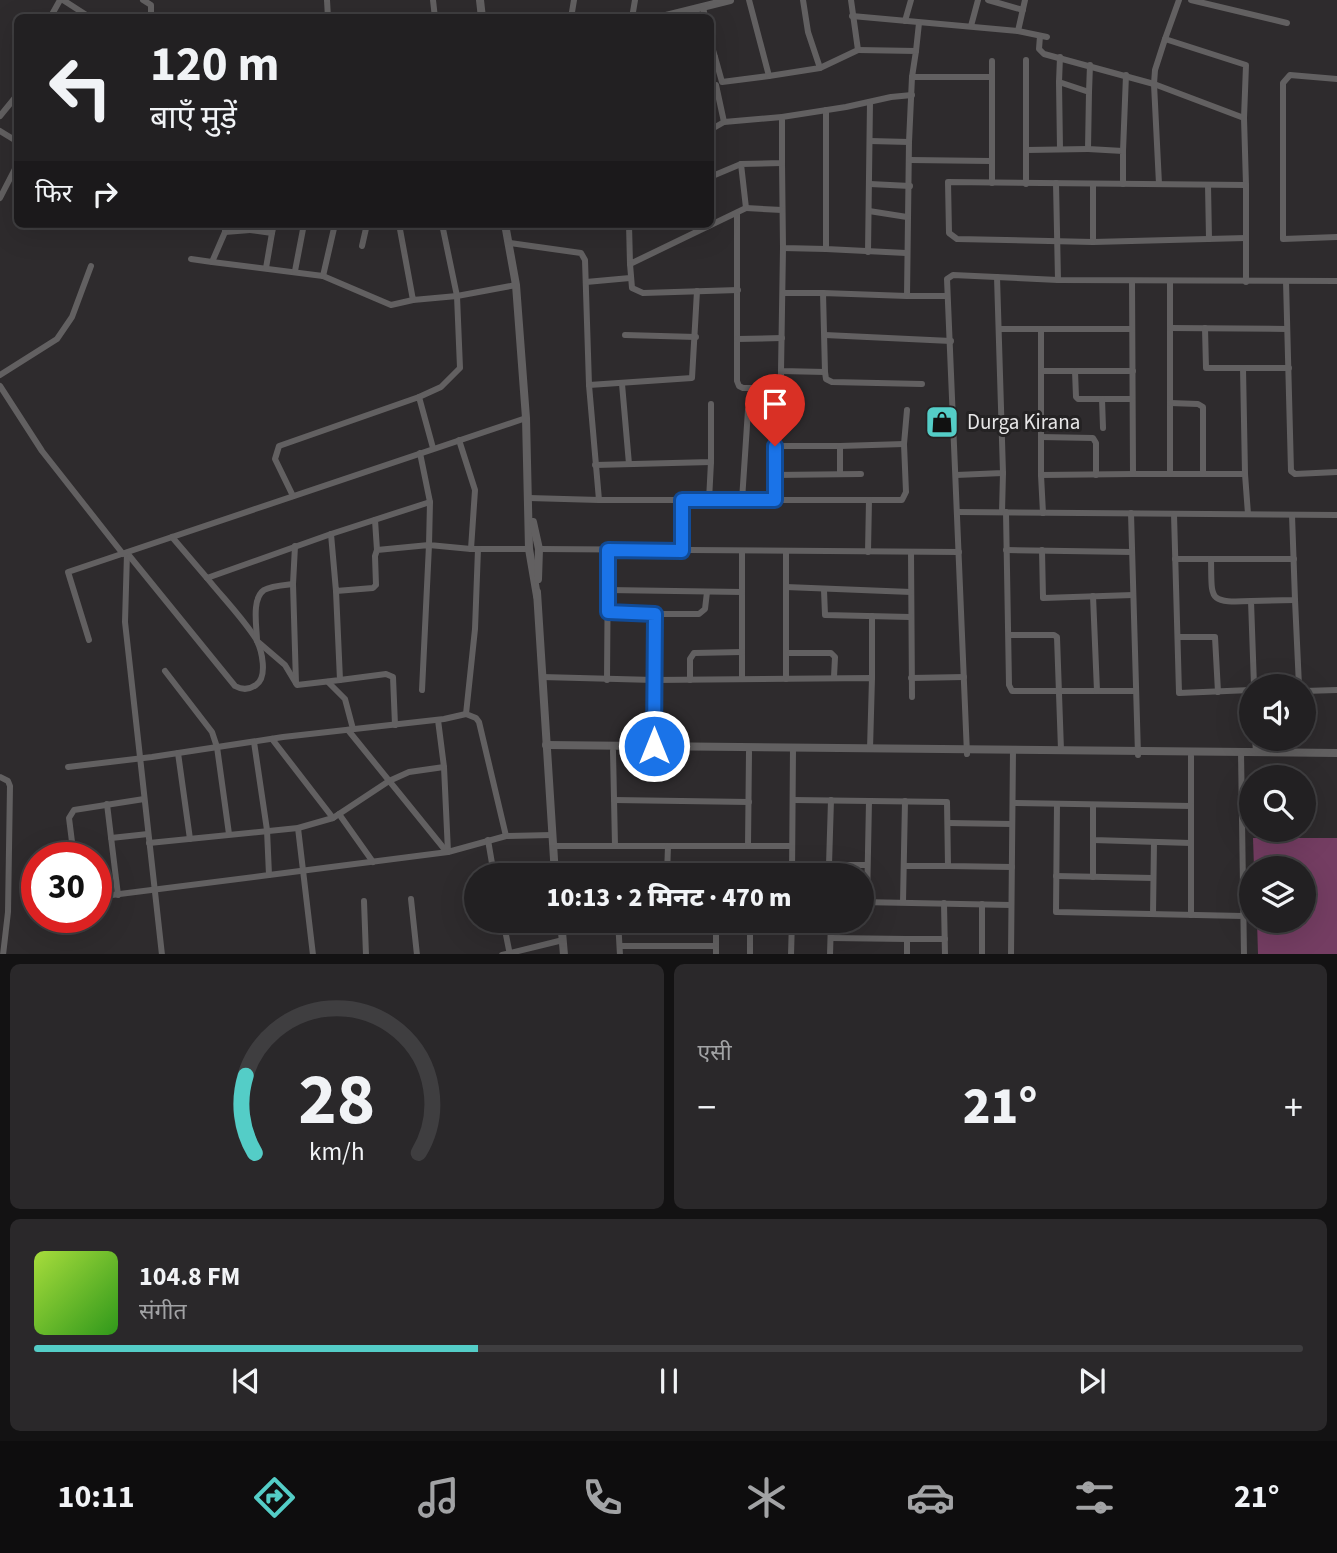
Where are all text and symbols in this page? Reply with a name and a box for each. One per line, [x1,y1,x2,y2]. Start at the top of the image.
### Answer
text: 120 m [150,30,279,100]
icon: left [35,42,126,133]
text: बाएँ मुड़ें [150,95,237,141]
text: फिर [35,175,72,212]
icon: right [86,175,124,213]
pin [745,374,805,446]
icon: arrive [756,385,794,423]
shop icon: Durga Kirana [923,403,961,441]
place label: Durga Kirana [967,407,1080,437]
map controls [1239,674,1316,933]
button: sound [1239,674,1316,751]
position arrow [617,709,691,783]
button: search [1239,765,1316,842]
speed limit sign: 30 [21,842,112,933]
button: layers [1239,856,1316,933]
text: 10:13 · 2 मिनट · 470 m [547,879,791,916]
text: एसी [698,1036,732,1069]
text: 28 [298,1048,375,1152]
text: 21° [963,1070,1038,1144]
text: − [698,1081,716,1135]
text: + [1284,1081,1303,1135]
text: km/h [309,1133,365,1169]
text: 104.8 FM [139,1258,240,1295]
text: संगीत [139,1295,187,1328]
icon: previous [227,1362,265,1400]
icon: pause [650,1362,688,1400]
icon: next [1073,1362,1111,1400]
icon: directions [250,1473,299,1522]
icon: music [414,1473,463,1522]
icon: phone [578,1473,627,1522]
icon: climate [742,1473,791,1522]
icon: car [906,1473,955,1522]
icon: filters [1070,1473,1119,1522]
text: 10:11 [58,1474,135,1520]
text: 21° [1234,1474,1279,1520]

